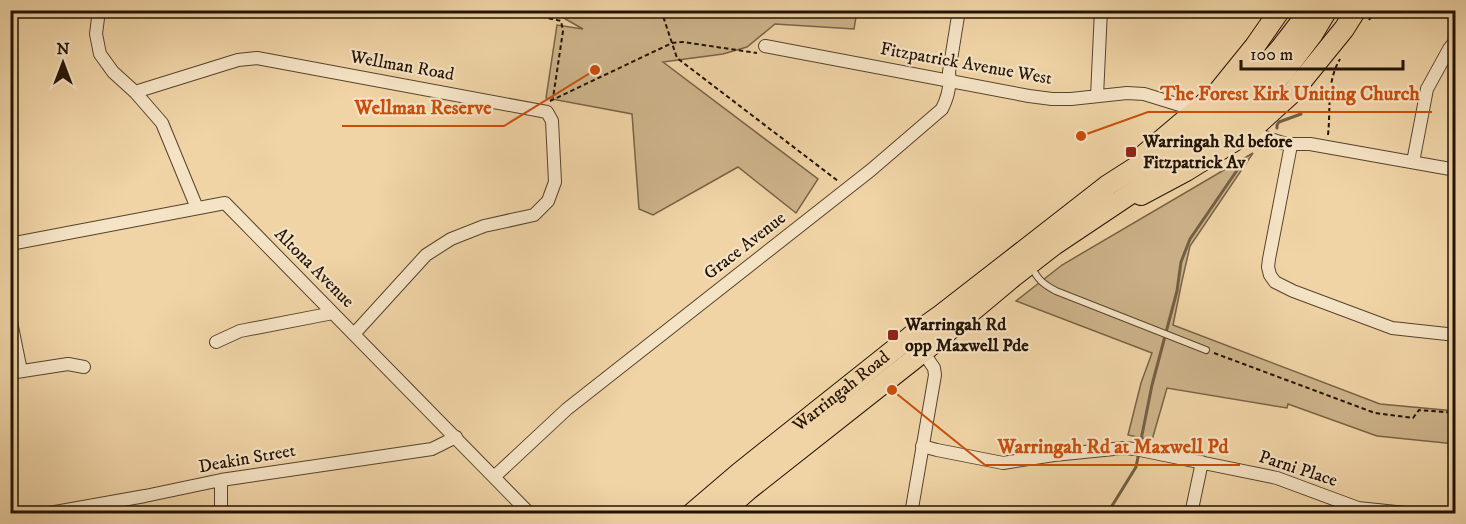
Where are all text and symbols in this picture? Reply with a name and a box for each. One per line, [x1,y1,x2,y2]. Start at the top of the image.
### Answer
north arrow [33,33,93,93]
scale bar [1241,33,1403,71]
street label: Fitzpatrick Avenue West [878,38,1054,90]
text: N [56,39,70,59]
text: 100 m [1250,44,1293,66]
street label: Wellman Road [347,46,456,86]
callout: The Forest Kirk Uniting Church [1148,74,1432,112]
text: The Forest Kirk Uniting Church [1159,82,1420,107]
callout: Wellman Reserve [342,88,504,126]
text: Wellman Reserve [353,96,492,121]
place label: Warringah Rd before Fitzpatrick Av [1142,131,1293,174]
marker: Warringah Rd before Fitzpatrick Av [1124,145,1138,159]
street label: Grace Avenue [700,207,790,285]
street label: Altona Avenue [269,223,359,313]
place label: Warringah Rd opp Maxwell Pde [904,314,1029,357]
marker: Warringah Rd opp Maxwell Pde [886,328,900,342]
street label: Warringah Road [788,346,894,437]
callout: Warringah Rd at Maxwell Pd [985,427,1240,465]
text: Warringah Rd at Maxwell Pd [997,435,1230,460]
street label: Deakin Street [197,440,297,478]
street label: Parni Place [1256,446,1340,492]

